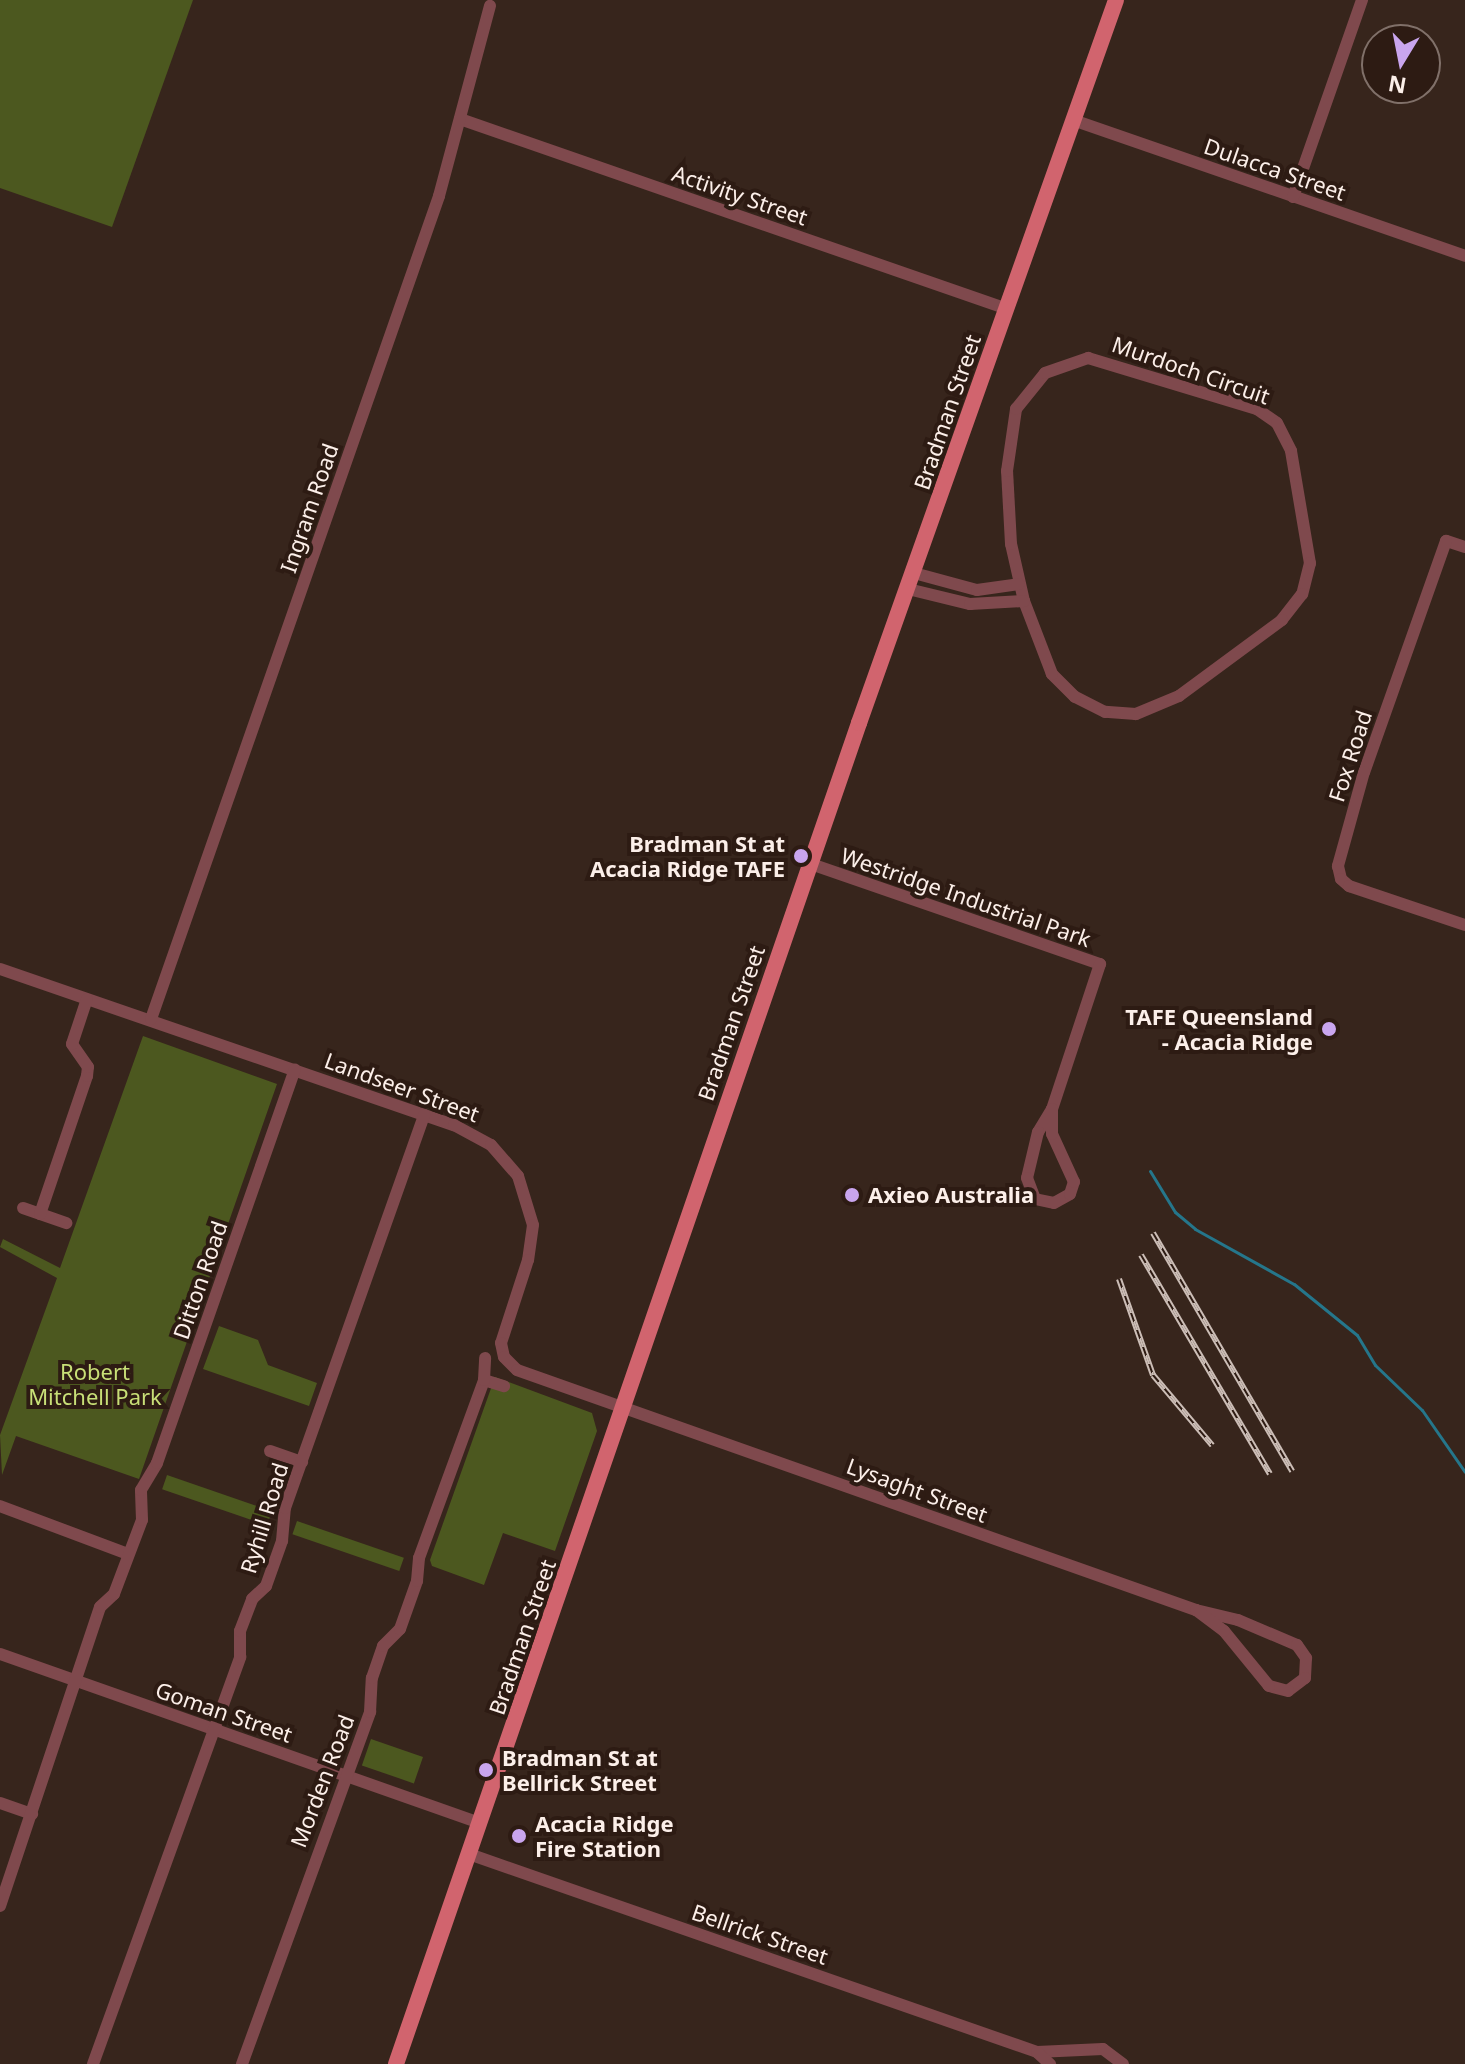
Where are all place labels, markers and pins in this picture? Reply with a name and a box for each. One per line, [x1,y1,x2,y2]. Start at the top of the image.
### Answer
place label: Bradman St at Acacia Ridge TAFE [590,830,785,882]
marker: Bradman St at Acacia Ridge TAFE [792,847,810,865]
place label: TAFE Queensland - Acacia Ridge [1125,1003,1313,1054]
marker: TAFE Queensland - Acacia Ridge [1320,1020,1338,1038]
place label: Axieo Australia [868,1182,1034,1208]
marker: Axieo Australia [843,1186,861,1204]
place label: Bradman St at Bellrick Street [502,1744,658,1796]
marker: Bradman St at Bellrick Street [477,1761,495,1779]
place label: Acacia Ridge Fire Station [535,1810,674,1862]
marker: Acacia Ridge Fire Station [510,1827,528,1845]

